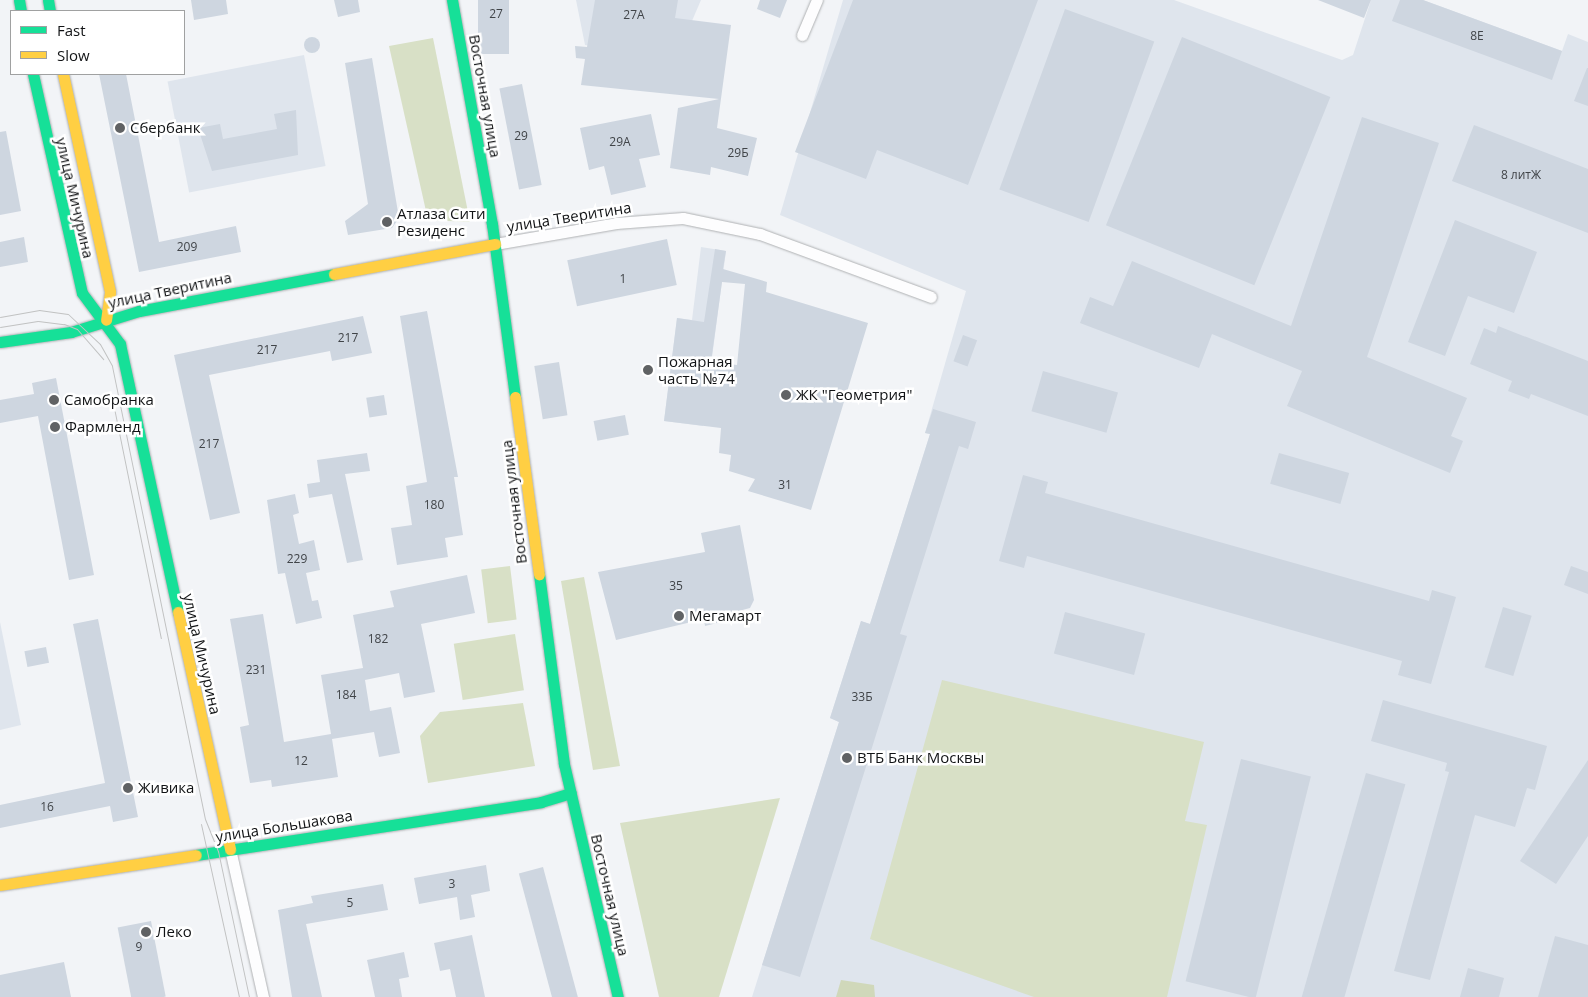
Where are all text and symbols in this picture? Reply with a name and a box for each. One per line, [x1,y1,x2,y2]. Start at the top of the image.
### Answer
house number: 27 [489,7,503,21]
house number: 27А [623,8,645,22]
legend [10,10,185,75]
text: Fast [57,20,86,40]
house number: 8Е [1470,29,1484,43]
street label: Восточная улица [465,33,505,159]
text: Slow [57,45,90,65]
place label: Сбербанк [130,119,200,137]
marker: Сбербанк [114,122,126,134]
house number: 29 [514,129,528,143]
house number: 29А [609,135,631,149]
street label: улица Мичурина [52,136,98,260]
house number: 29Б [727,146,749,160]
house number: 8 литЖ [1501,168,1541,182]
street label: улица Тверитина [506,198,632,236]
place label: Атлаза Сити Резиденс [397,204,486,239]
marker: Атлаза Сити Резиденс [381,216,393,228]
house number: 209 [177,240,197,254]
street label: улица Тверитина [107,268,233,312]
house number: 1 [620,272,626,286]
house number: 217 [338,331,358,345]
house number: 217 [257,343,277,357]
place label: Пожарная часть №74 [658,352,735,387]
marker: Пожарная часть №74 [642,364,654,376]
place label: ЖК "Геометрия" [796,386,912,404]
marker: ЖК "Геометрия" [780,389,792,401]
place label: Самобранка [64,391,154,409]
marker: Самобранка [48,394,60,406]
place label: Фармленд [65,418,141,436]
marker: Фармленд [49,421,61,433]
house number: 217 [199,437,219,451]
street label: Восточная улица [497,439,531,565]
house number: 31 [778,478,792,492]
house number: 180 [424,498,444,512]
house number: 229 [287,552,307,566]
house number: 35 [669,579,683,593]
street label: улица Мичурина [179,592,225,716]
place label: Мегамарт [689,607,761,625]
marker: Мегамарт [673,610,685,622]
house number: 182 [368,632,388,646]
house number: 231 [246,663,266,677]
house number: 184 [336,688,356,702]
house number: 33Б [851,690,873,704]
place label: ВТБ Банк Москвы [857,749,984,767]
marker: ВТБ Банк Москвы [841,752,853,764]
house number: 12 [294,754,308,768]
place label: Живика [138,779,194,797]
marker: Живика [122,782,134,794]
house number: 16 [40,800,54,814]
street label: улица Большакова [214,806,354,846]
street label: Восточная улица [587,832,633,958]
house number: 3 [449,877,455,891]
house number: 5 [347,896,353,910]
place label: Леко [156,923,192,941]
marker: Леко [140,926,152,938]
house number: 9 [136,940,142,954]

